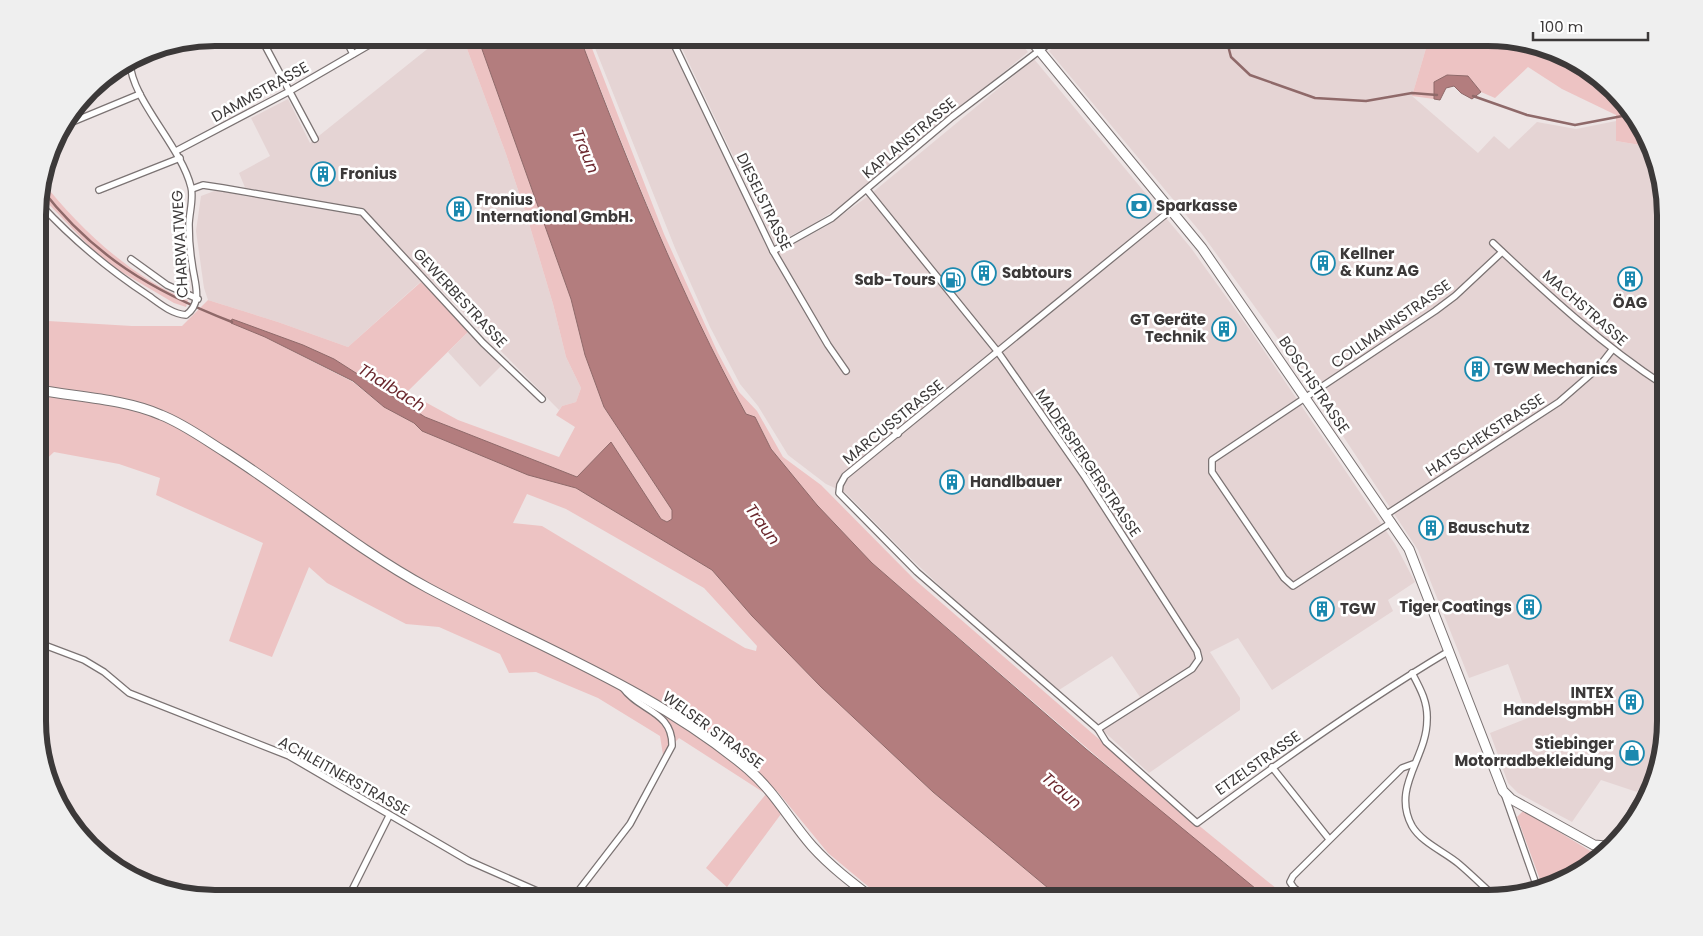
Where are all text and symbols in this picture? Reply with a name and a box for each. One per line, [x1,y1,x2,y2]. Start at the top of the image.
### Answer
scale bar [1533,10,1648,42]
text: 100 m [1540,16,1583,37]
street label: DAMMSTRASSE [207,56,312,127]
street label: KAPLANSTRASSE [857,92,960,183]
water label: Traun [566,126,605,177]
street label: DIESELSTRASSE [732,149,797,254]
building icon: Fronius [310,161,336,187]
place label: Fronius [340,163,397,184]
street label: CHARWATWEG [166,189,193,299]
place label: Fronius International GmbH. [476,189,633,227]
bank icon: Sparkasse [1126,193,1152,219]
place label: Sparkasse [1156,195,1237,216]
building icon: Fronius International GmbH. [446,196,472,222]
street label: GEWERBESTRASSE [409,243,512,352]
place label: Kellner & Kunz AG [1340,243,1419,281]
building icon: Kellner & Kunz AG [1310,250,1336,276]
building icon: Sabtours [971,260,997,286]
place label: Sabtours [1002,262,1072,283]
street label: MACHSTRASSE [1538,265,1632,350]
building icon: ÖAG [1617,266,1643,292]
fuel station icon: Sab-Tours [940,267,966,293]
place label: Sab-Tours [854,269,936,290]
street label: COLLMANNSTRASSE [1327,274,1455,373]
place label: ÖAG [1613,292,1647,313]
place label: GT Geräte Technik [1130,309,1207,347]
building icon: GT Geräte Technik [1211,316,1237,342]
street label: BOSCHSTRASSE [1274,332,1355,438]
building icon: TGW Mechanics [1464,356,1490,382]
water label: Thalbach [354,358,430,417]
place label: TGW Mechanics [1494,358,1618,379]
street label: MARCUSSTRASSE [838,374,948,469]
street label: MADERSPERGERSTRASSE [1031,384,1146,541]
street label: HATSCHEKSTRASSE [1421,388,1548,481]
building icon: Handlbauer [939,469,965,495]
place label: Handlbauer [970,471,1063,492]
water label: Traun [740,499,785,550]
building icon: Bauschutz [1418,515,1444,541]
place label: Bauschutz [1448,517,1529,538]
building icon: Tiger Coatings [1516,594,1542,620]
building icon: TGW [1309,596,1335,622]
place label: Tiger Coatings [1399,596,1512,617]
place label: TGW [1340,598,1376,619]
place label: INTEX HandelsgmbH [1503,682,1614,720]
street label: WELSER STRASSE [659,686,768,773]
building icon: INTEX HandelsgmbH [1618,689,1644,715]
street label: ETZELSTRASSE [1211,725,1305,800]
street label: ACHLEITNERSTRASSE [275,731,414,820]
place label: Stiebinger Motorradbekleidung [1454,733,1615,771]
shop icon: Stiebinger Motorradbekleidung [1619,740,1645,766]
water label: Traun [1037,767,1087,814]

